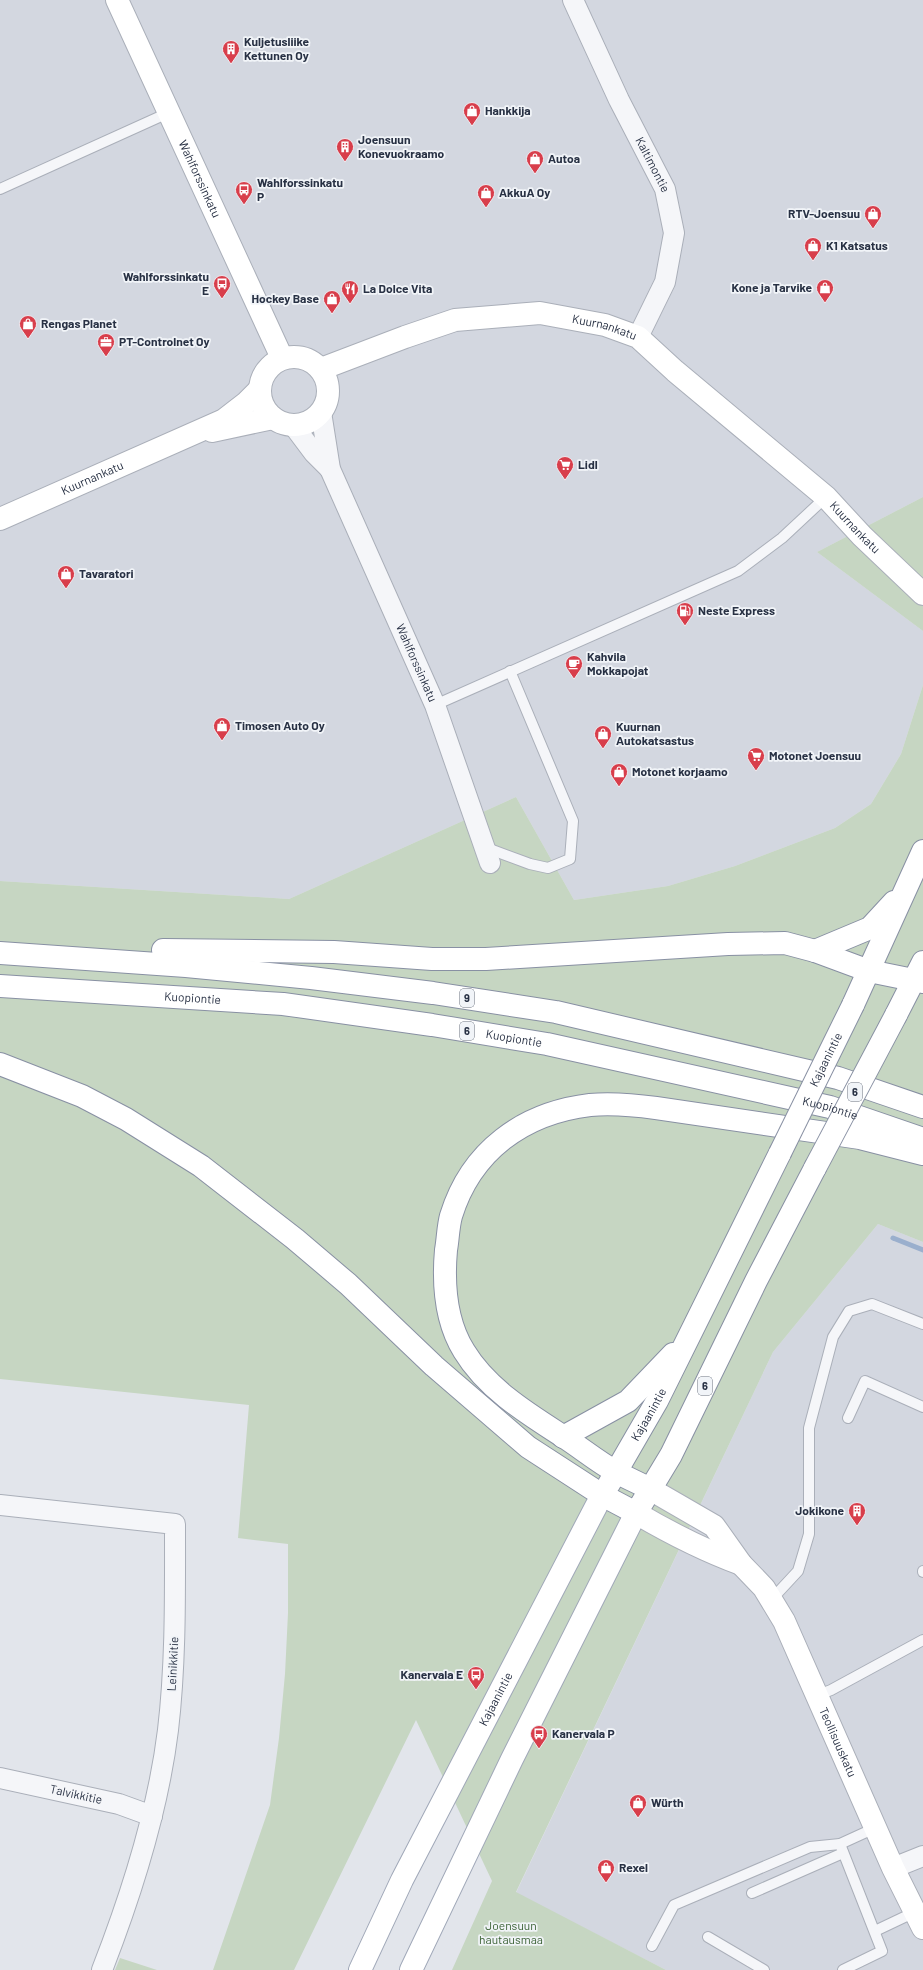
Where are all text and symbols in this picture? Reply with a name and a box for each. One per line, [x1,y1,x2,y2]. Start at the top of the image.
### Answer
place label: Kuljetusliike Kettunen Oy [244,34,309,62]
building icon: Kuljetusliike Kettunen Oy [221,39,241,64]
shop icon: Hankkija [462,101,482,126]
place label: Hankkija [485,103,531,117]
place label: Joensuun Konevuokraamo [358,132,445,160]
street label: Kaltimontie [633,134,673,194]
building icon: Joensuun Konevuokraamo [335,137,355,162]
street label: Wahlforssinkatu [176,138,224,219]
shop icon: Autoa [525,149,545,174]
place label: Autoa [548,151,580,165]
place label: Wahlforssinkatu P [257,175,343,203]
bus stop icon: Wahlforssinkatu P [234,180,254,205]
shop icon: AkkuA Oy [476,183,496,208]
place label: AkkuA Oy [499,185,550,199]
shop icon: RTV-Joensuu [863,204,883,229]
place label: RTV-Joensuu [788,206,860,220]
shop icon: K1 Katsatus [803,236,823,261]
place label: K1 Katsatus [826,238,888,252]
place label: Wahlforssinkatu E [123,269,209,297]
bus stop icon: Wahlforssinkatu E [212,274,232,299]
shop icon: Kone ja Tarvike [815,278,835,303]
restaurant icon: La Dolce Vita [340,279,360,304]
place label: Kone ja Tarvike [732,280,812,294]
place label: La Dolce Vita [363,281,432,295]
shop icon: Hockey Base [322,289,342,314]
place label: Hockey Base [252,291,319,305]
street label: Kuurnankatu [571,311,639,342]
shop icon: Rengas Planet [18,314,38,339]
place label: Rengas Planet [41,316,117,330]
office icon: PT-Controlnet Oy [96,332,116,357]
place label: PT-Controlnet Oy [119,334,210,348]
supermarket icon: Lidl [555,455,575,480]
street label: Kuurnankatu [59,457,125,497]
place label: Lidl [578,457,598,471]
street label: Kuurnankatu [827,498,883,556]
shop icon: Tavaratori [56,564,76,589]
place label: Tavaratori [79,566,134,580]
fuel station icon: Neste Express [675,601,695,626]
place label: Neste Express [698,603,775,617]
street label: Wahlforssinkatu [394,621,441,704]
place label: Kahvila Mokkapojat [587,649,649,677]
cafe icon: Kahvila Mokkapojat [564,654,584,679]
shop icon: Timosen Auto Oy [212,716,232,741]
place label: Timosen Auto Oy [235,718,325,732]
place label: Kuurnan Autokatsastus [616,719,694,747]
shop icon: Kuurnan Autokatsastus [593,724,613,749]
supermarket icon: Motonet Joensuu [746,746,766,771]
place label: Motonet Joensuu [769,748,861,762]
shop icon: Motonet korjaamo [609,762,629,787]
place label: Motonet korjaamo [632,764,728,778]
street label: Kuopiontie [164,988,221,1006]
road number: 9 [460,989,474,1007]
road number: 6 [460,1022,474,1040]
street label: Kuopiontie [485,1026,543,1049]
street label: Kajaanintie [806,1030,844,1089]
road number: 6 [848,1083,862,1101]
street label: Kuopiontie [801,1093,860,1122]
road number: 6 [698,1377,712,1395]
street label: Kajaanintie [627,1385,668,1443]
building icon: Jokikone [847,1501,867,1526]
place label: Jokikone [795,1503,844,1517]
street label: Leinikkitie [164,1636,180,1692]
bus stop icon: Kanervala E [466,1665,486,1690]
place label: Kanervala E [400,1667,463,1681]
street label: Kajaanintie [475,1670,515,1728]
street label: Teollisuuskatu [817,1705,860,1779]
bus stop icon: Kanervala P [529,1724,549,1749]
place label: Kanervala P [552,1726,615,1740]
street label: Talvikkitie [49,1781,104,1806]
shop icon: Würth [628,1793,648,1818]
place label: Würth [651,1795,684,1809]
shop icon: Rexel [596,1858,616,1883]
place label: Rexel [619,1860,648,1874]
park label: Joensuun hautausmaa [479,1918,543,1946]

